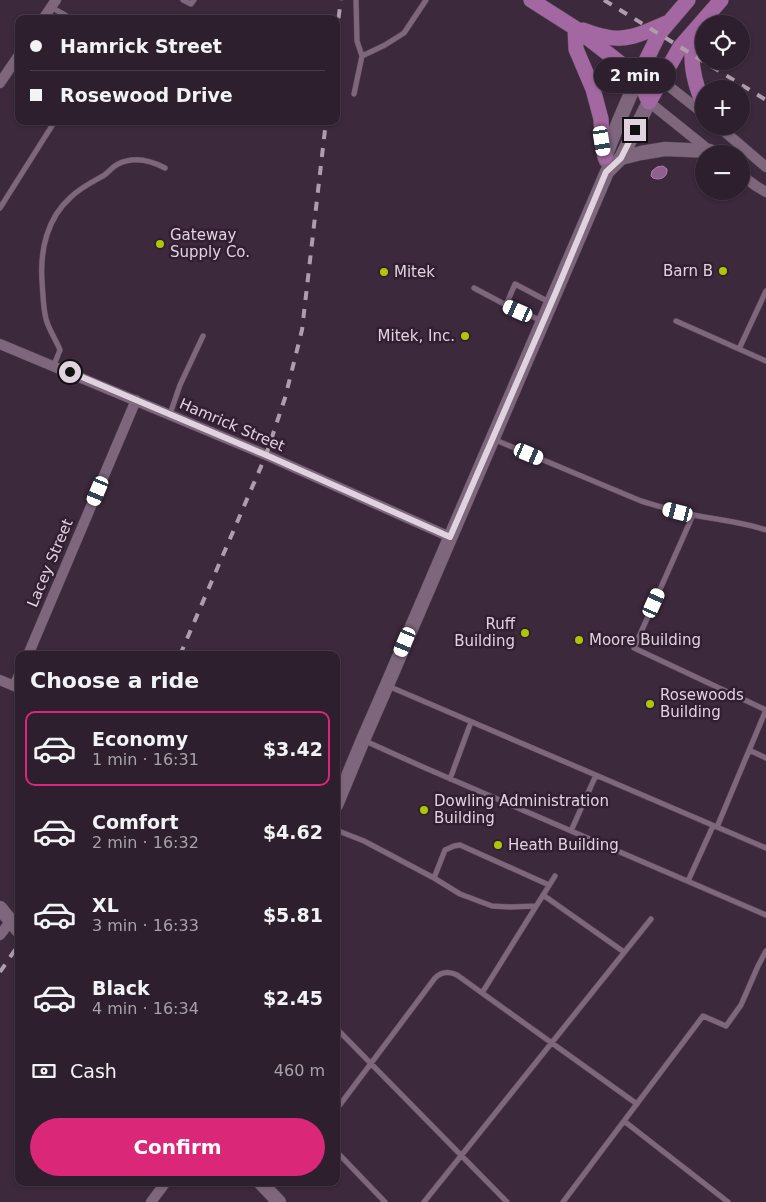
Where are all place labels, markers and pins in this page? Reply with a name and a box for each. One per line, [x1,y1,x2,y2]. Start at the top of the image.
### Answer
place label: Gateway Supply Co. [170,226,250,261]
marker: Gateway Supply Co. [154,238,166,250]
place label: Barn B [663,262,713,280]
place label: Mitek [394,263,435,281]
marker: Barn B [717,265,729,277]
marker: Mitek [378,266,390,278]
place label: Mitek, Inc. [378,327,455,345]
marker: Mitek, Inc. [459,330,471,342]
place label: Ruff Building [454,615,516,650]
marker: Ruff Building [519,627,531,639]
place label: Moore Building [589,631,701,649]
marker: Moore Building [573,634,585,646]
place label: Rosewoods Building [660,686,744,721]
marker: Rosewoods Building [644,698,656,710]
place label: Dowling Administration Building [434,792,609,827]
marker: Dowling Administration Building [418,804,430,816]
place label: Heath Building [508,836,619,854]
marker: Heath Building [492,839,504,851]

